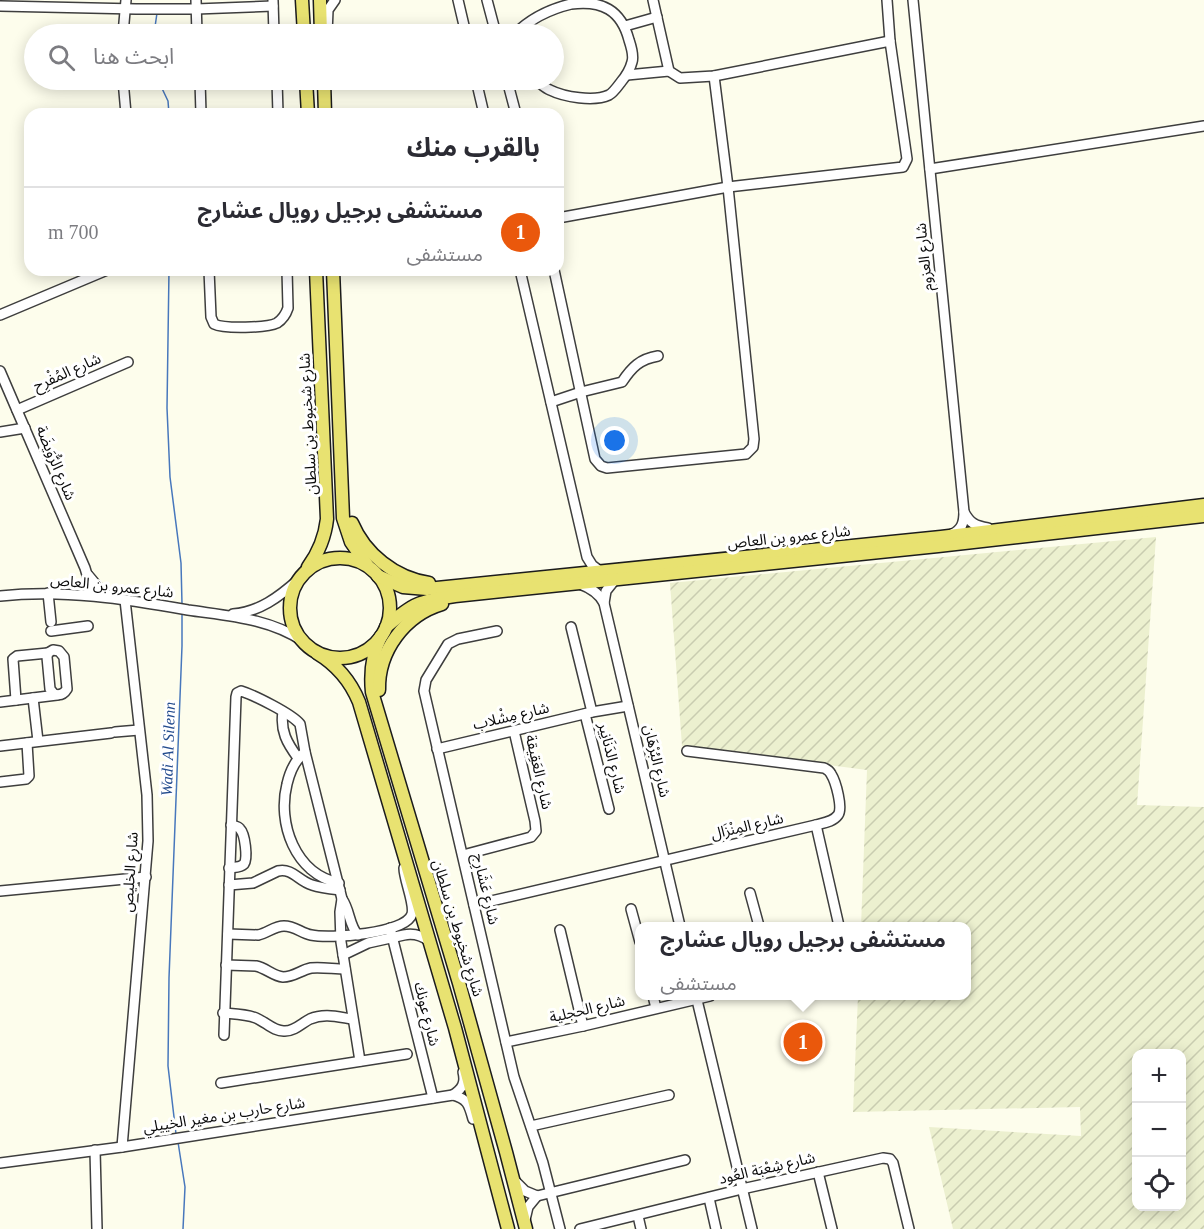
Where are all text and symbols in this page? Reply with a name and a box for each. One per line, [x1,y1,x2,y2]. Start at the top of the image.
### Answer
search box [24,24,564,90]
icon: search [45,41,78,74]
text: ابحث هنا [93,44,174,69]
text: بالقرب منك [407,133,540,162]
text: مستشفى برجيل رويال عشارج [197,198,483,223]
text: 700 m [48,221,99,243]
text: 1 [516,221,526,243]
street label: شارع العزوم [912,222,939,292]
text: مستشفى [406,243,483,265]
street label: شارع المُفْرِح [30,349,105,398]
street label: شارع شخبوط بن سلطان [296,352,324,496]
street label: شارع الرُّوَيضَة [29,423,80,504]
your location [600,426,629,455]
street label: شارع عمرو بن العاص [727,523,852,555]
street label: شارع عمرو بن العاص [49,572,175,604]
street label: شارع مِشْلاب [471,698,552,736]
water label: Wadi Al Silenn [158,702,178,796]
street label: شارع الدَنَانِير [591,720,629,796]
street label: شارع البُرْهَان [637,723,673,800]
street label: شارع العَقِيقة [519,733,555,812]
street label: شارع المِنْزَال [709,810,786,846]
street label: شارع الخليص [119,831,145,913]
street label: شارع عَشَارِج [466,852,503,927]
street label: شارع شخبوط بن سلطان [426,858,487,1000]
popup [635,922,971,1000]
text: مستشفى برجيل رويال عشارج [660,927,946,952]
text: مستشفى [660,972,737,994]
street label: شارع عونك [407,980,443,1049]
street label: شارع الحجلية [548,992,627,1029]
pin: 1 [784,1020,822,1064]
map controls [1132,1049,1186,1211]
button: + [1132,1049,1186,1103]
street label: شارع حارب بن مغير الخييلي [142,1094,307,1140]
button: − [1132,1103,1186,1157]
street label: شارع شِعْبَة العُود [717,1149,818,1191]
button: locate [1132,1157,1186,1211]

